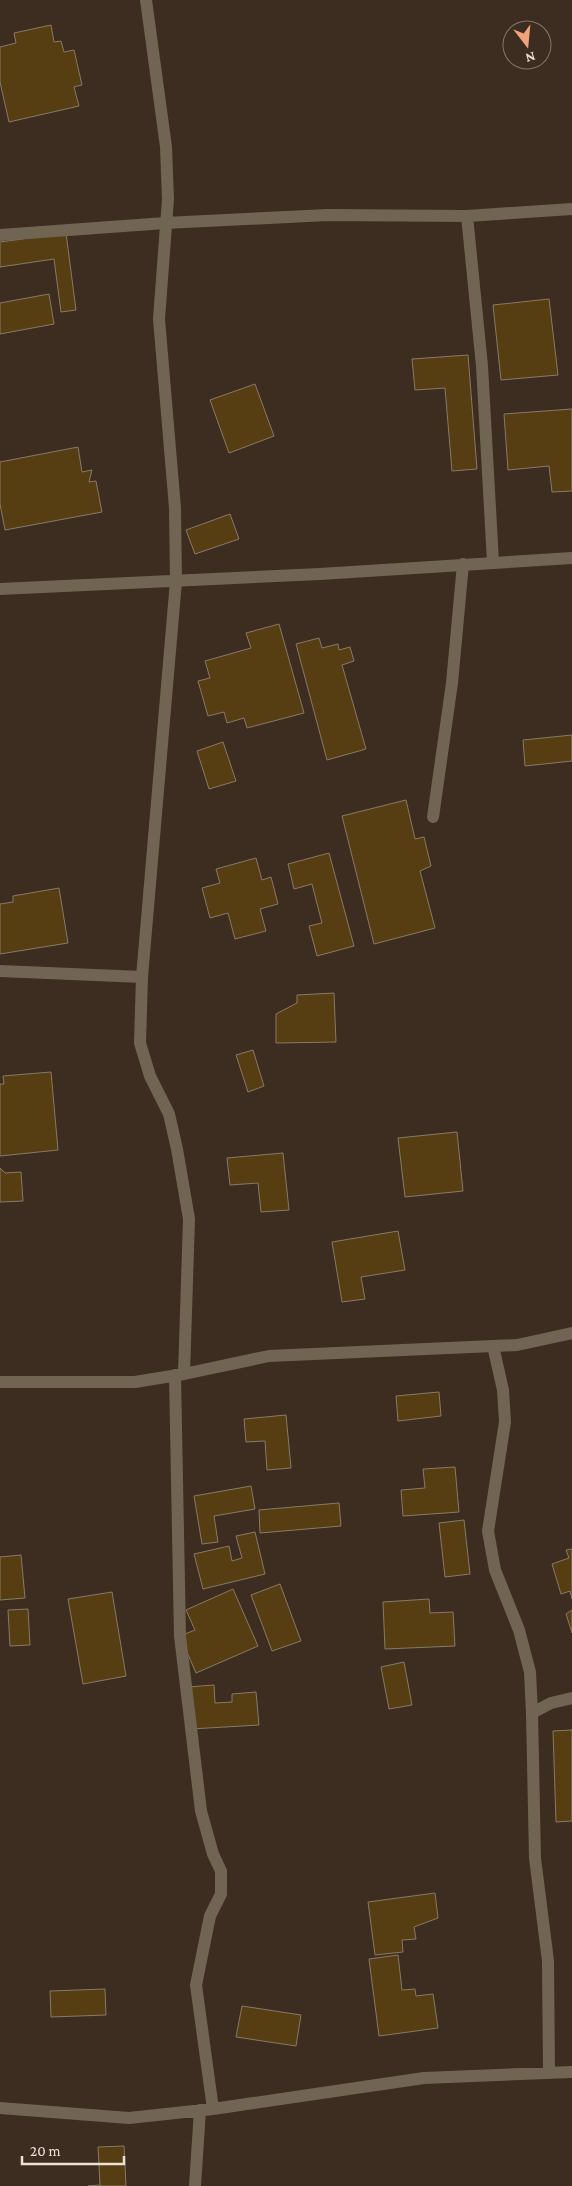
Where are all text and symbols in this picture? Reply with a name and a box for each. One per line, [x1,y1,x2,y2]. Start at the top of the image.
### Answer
north arrow [502,20,552,70]
text: N [523,48,537,67]
scale bar [22,2134,125,2166]
text: 20 m [30,2143,61,2159]

